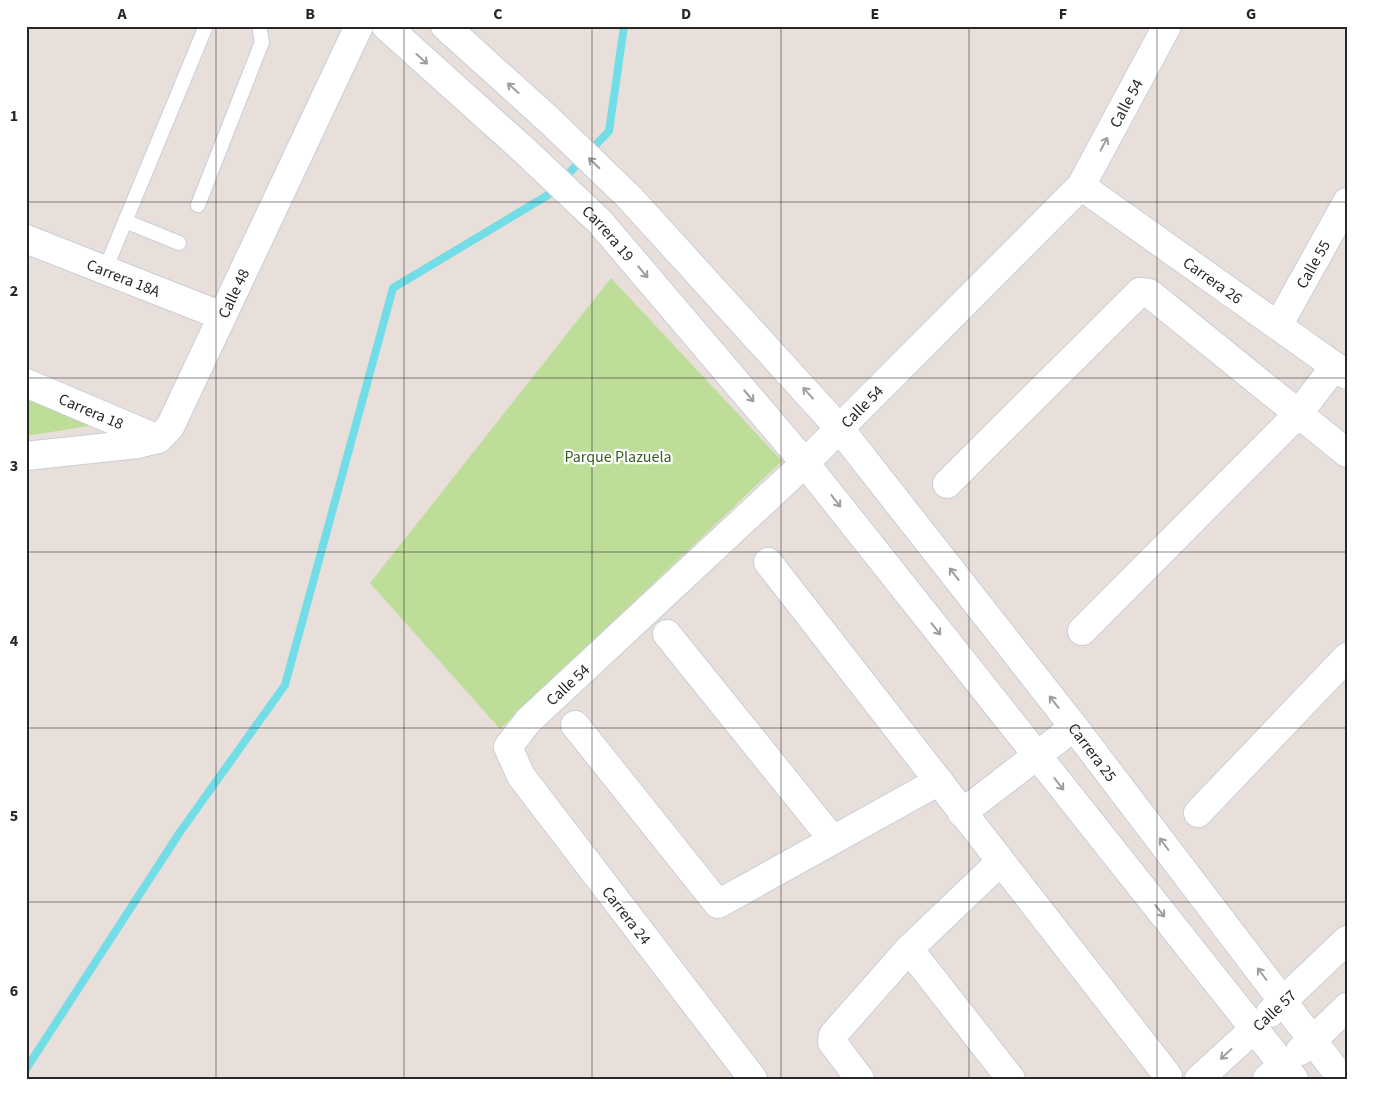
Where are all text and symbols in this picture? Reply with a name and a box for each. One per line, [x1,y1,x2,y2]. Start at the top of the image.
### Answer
text: A [116,3,127,25]
text: B [305,3,315,25]
text: C [493,3,503,25]
text: D [681,3,691,25]
text: E [871,3,879,25]
text: F [1059,3,1067,25]
text: G [1246,3,1256,25]
one-way arrow [416,53,429,65]
street label: Calle 54 [1104,75,1149,132]
one-way arrow [507,82,520,94]
text: 1 [10,105,18,127]
one-way arrow [1099,136,1109,151]
one-way arrow [588,157,600,169]
street label: Carrera 19 [577,201,639,266]
street label: Calle 55 [1291,236,1336,293]
street label: Carrera 26 [1178,252,1247,309]
street label: Carrera 18A [83,254,164,303]
street label: Calle 48 [213,265,255,322]
one-way arrow [638,266,649,279]
text: 2 [10,280,18,302]
street label: Calle 54 [836,380,889,433]
one-way arrow [802,386,813,399]
street label: Carrera 18 [55,388,127,435]
one-way arrow [743,389,754,402]
park label: Parque Plazuela [564,446,672,468]
text: 3 [10,455,18,477]
one-way arrow [830,494,841,507]
one-way arrow [948,568,959,581]
one-way arrow [931,622,942,635]
text: 4 [10,630,19,652]
street label: Calle 54 [541,659,595,711]
one-way arrow [1049,695,1059,709]
street label: Carrera 25 [1063,719,1122,786]
one-way arrow [1053,777,1064,790]
text: 5 [10,805,18,827]
one-way arrow [1158,838,1169,851]
street label: Carrera 24 [596,882,656,949]
one-way arrow [1154,904,1165,917]
one-way arrow [1257,968,1268,981]
text: 6 [10,980,18,1002]
street label: Calle 57 [1248,985,1301,1037]
one-way arrow [1220,1048,1233,1060]

